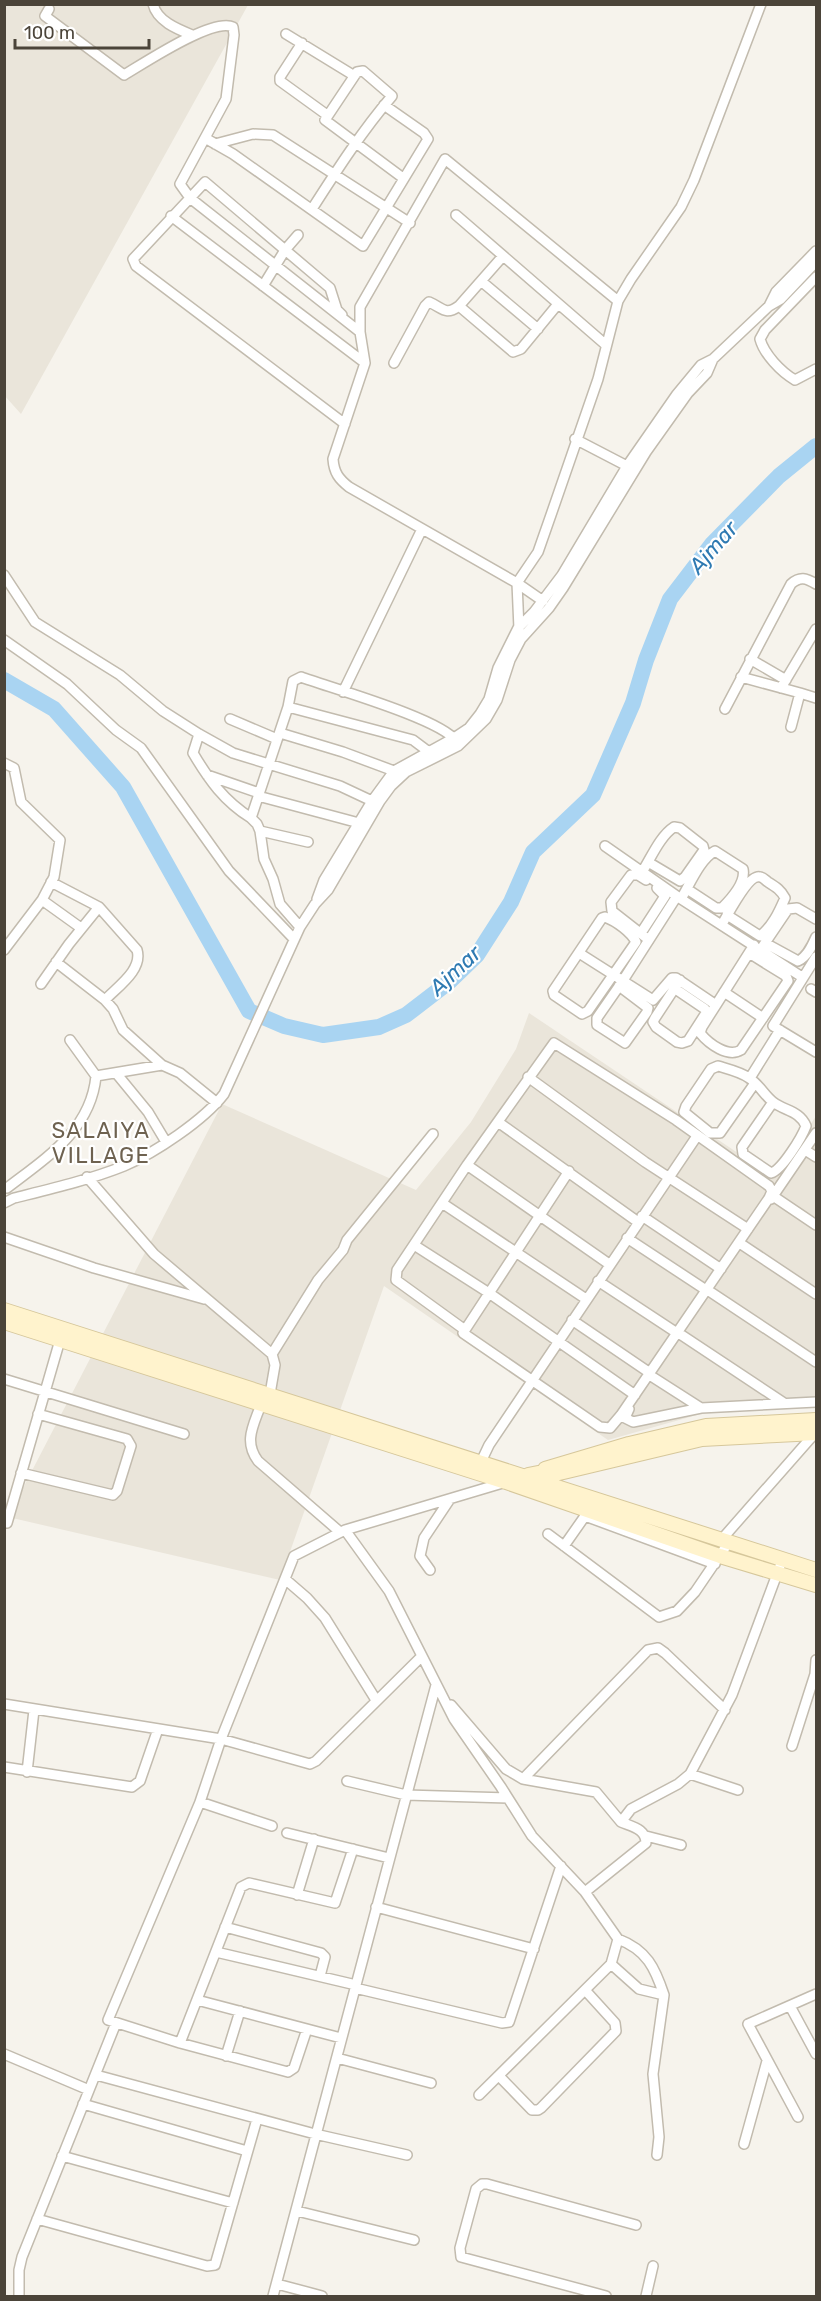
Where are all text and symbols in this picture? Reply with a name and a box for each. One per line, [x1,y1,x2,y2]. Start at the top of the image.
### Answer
scale bar [15,12,148,50]
text: 100 m [24,22,75,44]
water label: Ajmar [682,514,745,580]
water label: Ajmar [423,939,488,1002]
district label: SALAIYA VILLAGE [51,1117,151,1169]

